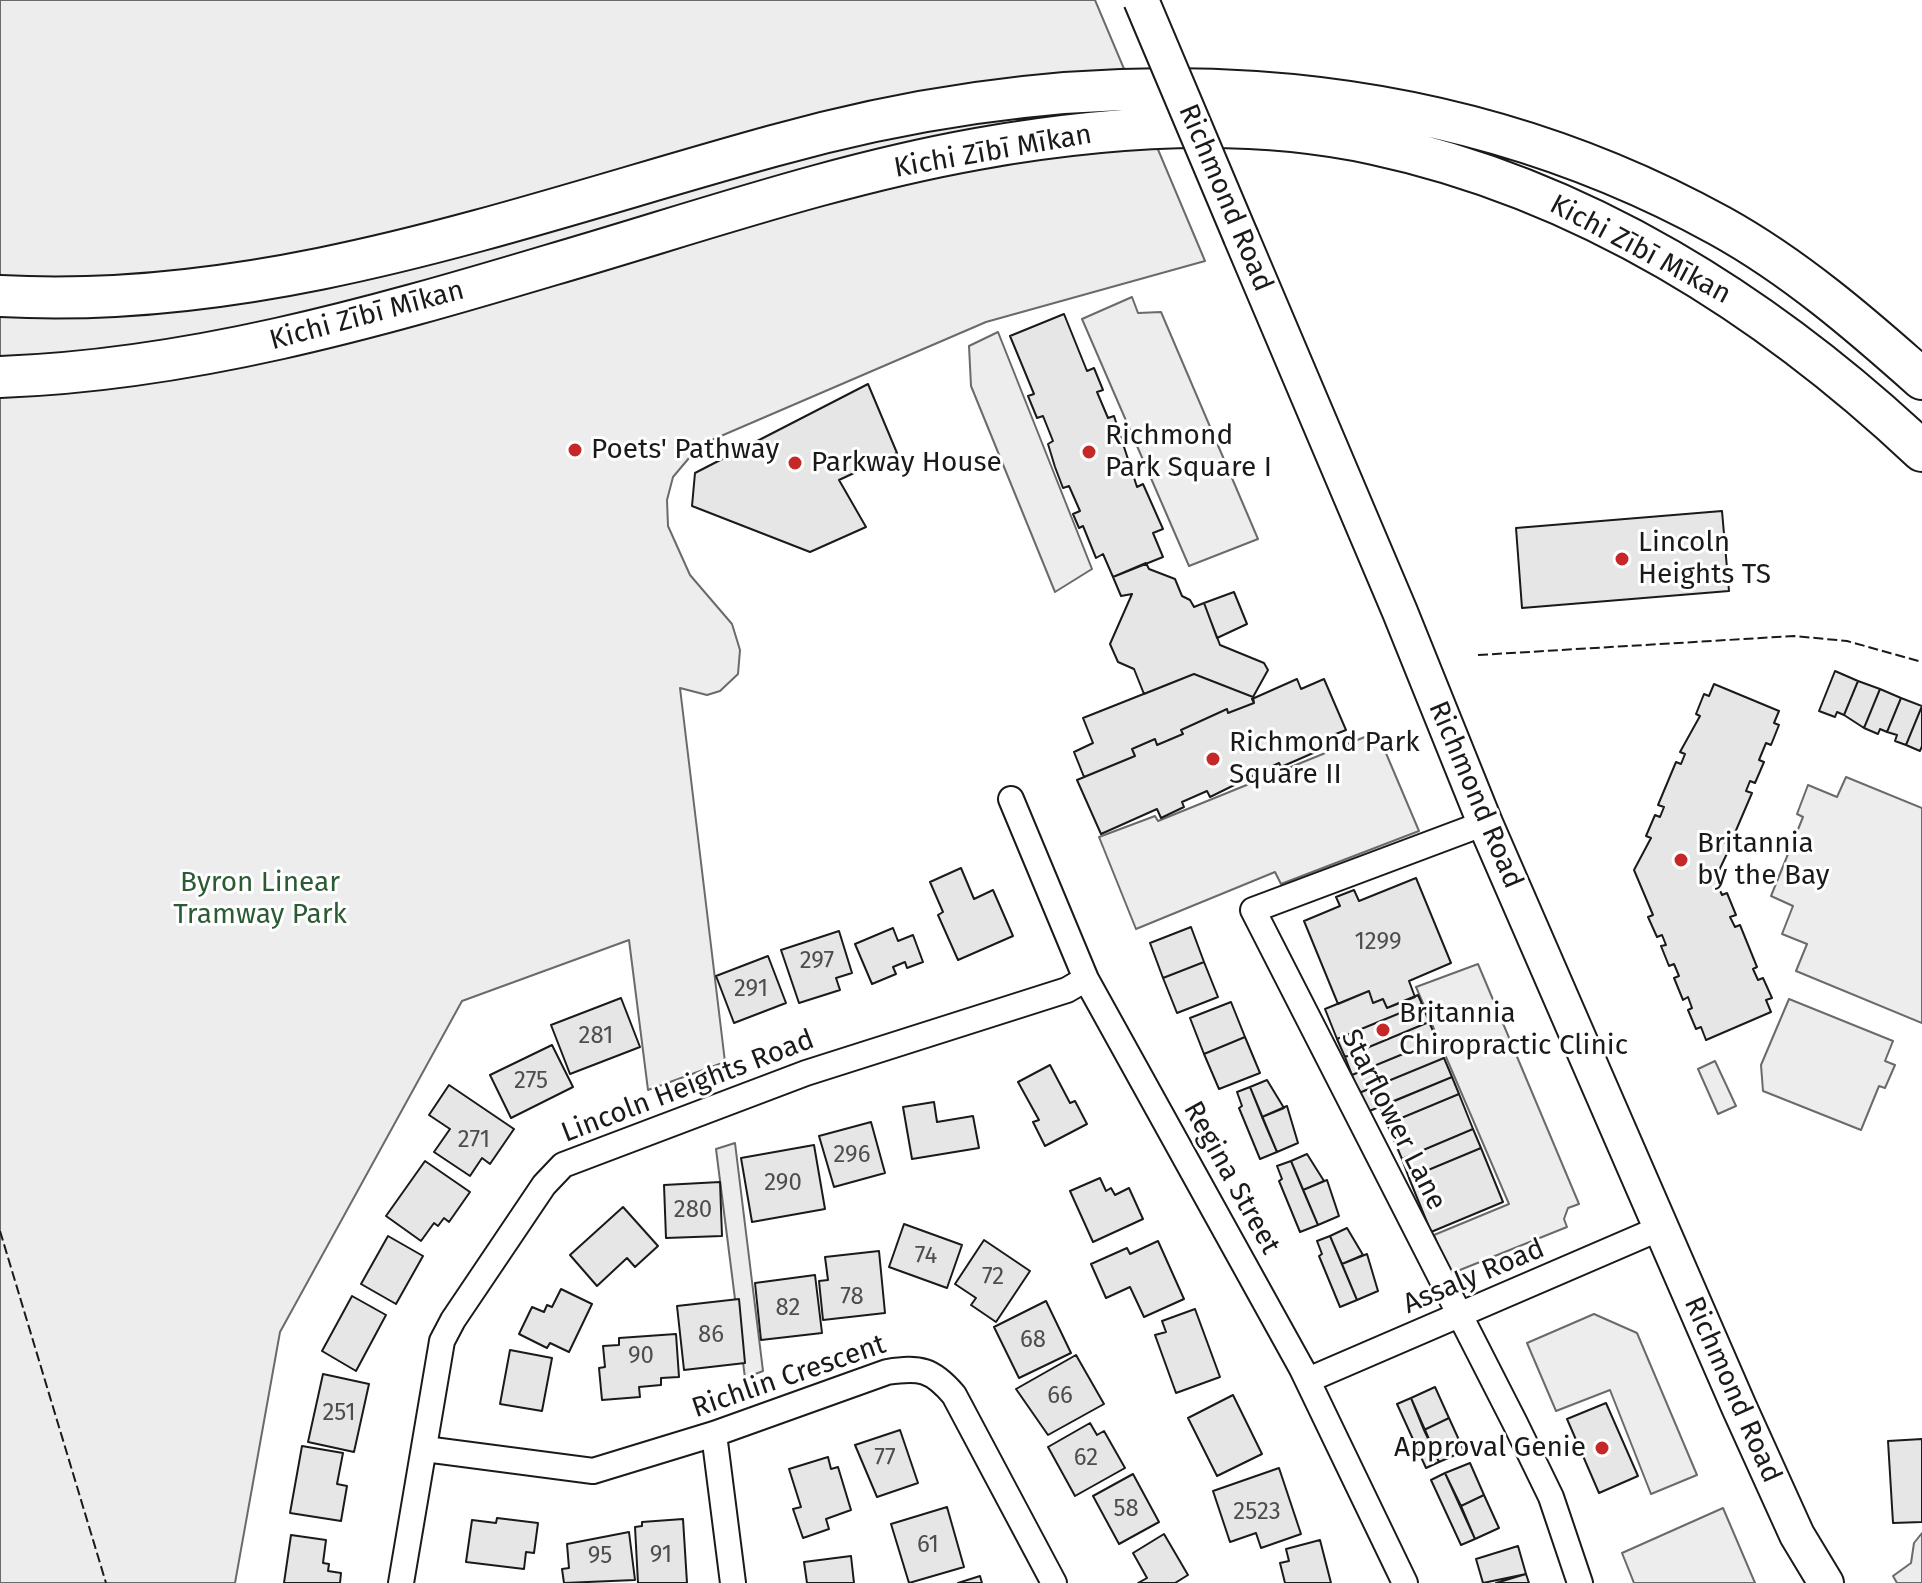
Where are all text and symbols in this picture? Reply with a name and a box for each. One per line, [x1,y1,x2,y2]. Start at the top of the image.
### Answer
street label: Richmond Road [1170,99,1280,297]
street label: Kichi Zībī Mīkan [892,118,1094,186]
street label: Kichi Zībī Mīkan [1544,188,1736,312]
street label: Kichi Zībī Mīkan [266,274,468,358]
place label: Richmond Park Square I [1105,419,1272,485]
place label: Poets' Pathway [591,433,779,467]
marker: Poets' Pathway [566,441,584,459]
marker: Richmond Park Square I [1080,443,1098,461]
place label: Parkway House [811,446,1002,480]
marker: Parkway House [786,454,804,472]
place label: Lincoln Heights TS [1638,526,1771,592]
marker: Lincoln Heights TS [1613,550,1631,568]
street label: Richmond Road [1420,696,1530,894]
place label: Richmond Park Square II [1229,726,1420,792]
marker: Richmond Park Square II [1204,750,1222,768]
place label: Britannia by the Bay [1697,827,1830,893]
marker: Britannia by the Bay [1672,851,1690,869]
park label: Byron Linear Tramway Park [173,866,347,932]
house number: 1299 [1354,928,1402,956]
house number: 297 [800,947,834,975]
house number: 291 [734,975,768,1003]
place label: Britannia Chiropractic Clinic [1399,997,1628,1063]
marker: Britannia Chiropractic Clinic [1374,1021,1392,1039]
house number: 281 [579,1022,613,1050]
street label: Lincoln Heights Road [557,1023,819,1151]
street label: Starflower Lane [1333,1024,1453,1216]
house number: 275 [514,1067,548,1095]
street label: Regina Street [1175,1096,1287,1260]
house number: 271 [458,1126,490,1154]
house number: 296 [833,1141,871,1169]
house number: 290 [764,1169,802,1197]
house number: 280 [674,1196,712,1224]
street label: Assaly Road [1398,1232,1550,1322]
house number: 74 [915,1242,937,1270]
house number: 72 [982,1263,1004,1291]
house number: 78 [840,1283,864,1311]
street label: Richmond Road [1676,1292,1788,1488]
house number: 82 [776,1294,800,1322]
house number: 86 [698,1321,724,1349]
house number: 68 [1020,1326,1046,1354]
street label: Richlin Crescent [688,1328,890,1426]
house number: 90 [628,1342,654,1370]
house number: 66 [1047,1382,1073,1410]
house number: 251 [322,1399,356,1427]
place label: Approval Genie [1394,1431,1586,1465]
marker: Approval Genie [1593,1439,1611,1457]
house number: 77 [874,1444,896,1472]
house number: 62 [1074,1444,1098,1472]
house number: 58 [1113,1495,1139,1523]
house number: 2523 [1233,1498,1281,1526]
house number: 61 [917,1531,939,1559]
house number: 91 [650,1541,672,1569]
house number: 95 [588,1542,612,1570]

